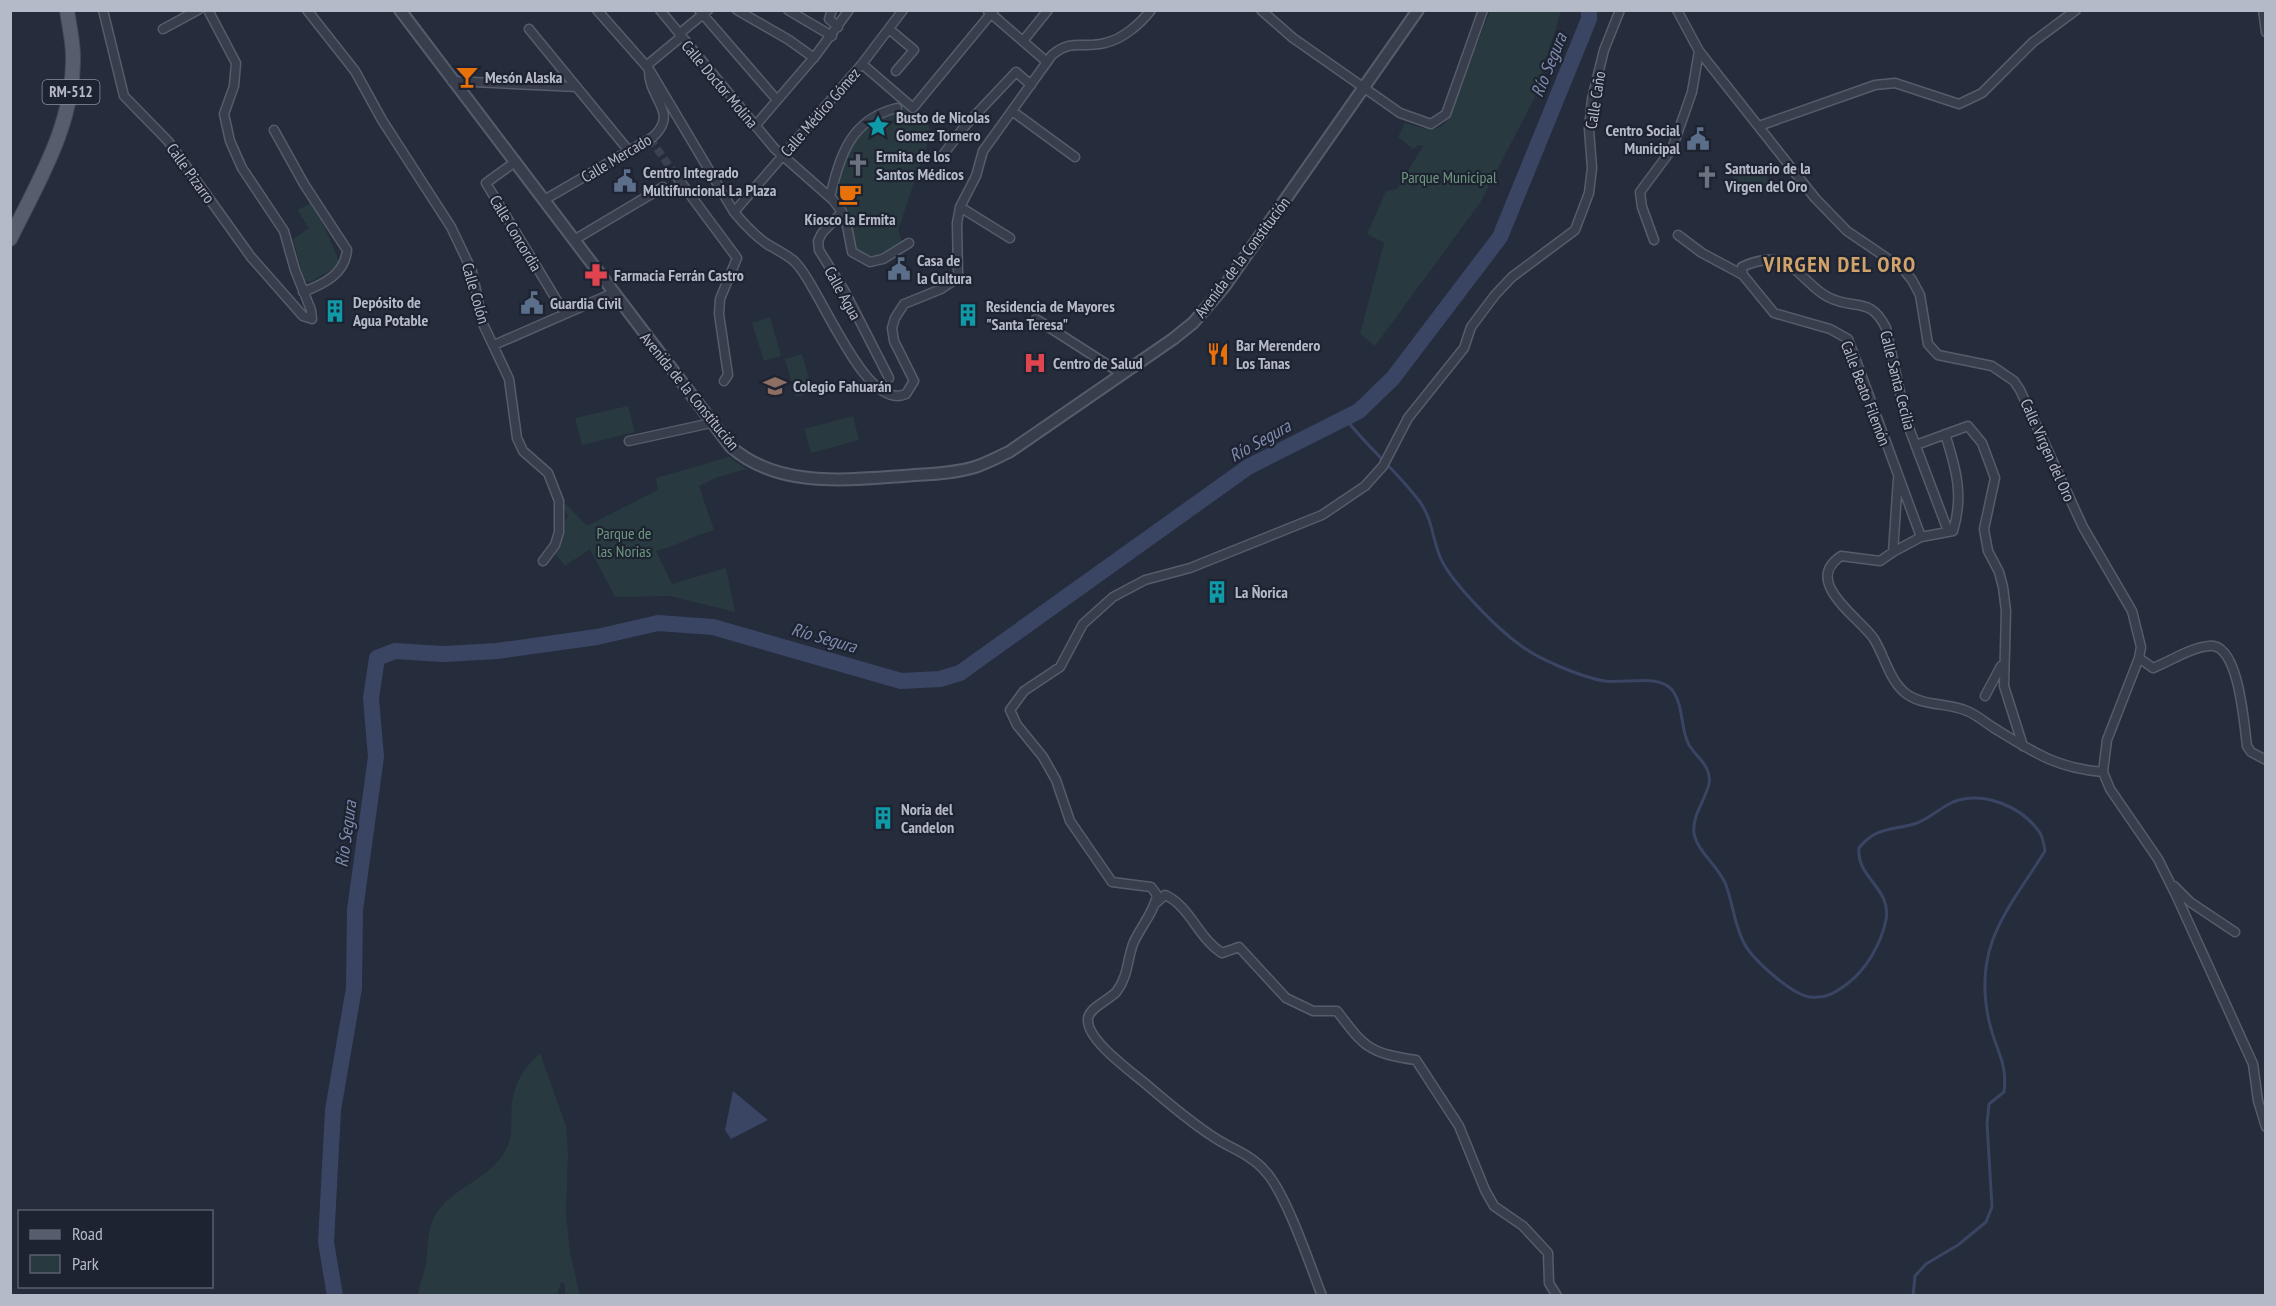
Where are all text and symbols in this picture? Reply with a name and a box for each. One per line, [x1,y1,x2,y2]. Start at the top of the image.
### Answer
water label: Río Segura [1525,29,1572,100]
street label: Calle Doctor Molina [677,36,763,132]
street label: Calle Médico Gómez [776,63,864,161]
bar icon: Mesón Alaska [454,64,480,90]
place label: Mesón Alaska [485,67,563,87]
street label: Calle Caño [1581,69,1609,130]
road number: RM-512 [42,80,100,104]
place label: Busto de Nicolas Gomez Tornero [896,107,990,145]
place icon: Busto de Nicolas Gomez Tornero [865,113,891,139]
place label: Centro Social Municipal [1606,120,1680,158]
public building icon: Centro Social Municipal [1685,126,1711,152]
street label: Calle Mercado [577,129,655,187]
street label: Calle Pizarro [162,139,220,207]
place label: Ermita de los Santos Médicos [876,146,964,184]
church icon: Ermita de los Santos Médicos [845,152,871,178]
place label: Santuario de la Virgen del Oro [1724,158,1811,196]
place label: Centro Integrado Multifuncional La Plaza [643,162,777,200]
church icon: Santuario de la Virgen del Oro [1694,164,1720,190]
park label: Parque Municipal [1401,167,1497,187]
public building icon: Centro Integrado Multifuncional La Plaza [612,168,638,194]
cafe icon: Kiosco la Ermita [837,181,863,207]
street label: Calle Concordia [485,191,547,275]
street label: Avenida de la Constitución [1190,193,1294,321]
place label: Kiosco la Ermita [804,209,896,229]
place label: Casa de la Cultura [917,250,972,288]
district label: VIRGEN DEL ORO [1762,250,1917,278]
public building icon: Casa de la Cultura [886,256,912,282]
street label: Calle Colón [458,260,494,326]
pharmacy icon: Farmacia Ferrán Castro [583,262,609,288]
street label: Calle Agua [820,263,866,323]
place label: Farmacia Ferrán Castro [614,265,744,285]
public building icon: Guardia Civil [519,290,545,316]
place label: Depósito de Agua Potable [352,292,428,330]
place label: Guardia Civil [550,293,622,313]
place label: Residencia de Mayores "Santa Teresa" [986,296,1115,334]
building icon: Depósito de Agua Potable [322,298,348,324]
building icon: Residencia de Mayores "Santa Teresa" [955,302,981,328]
street label: Avenida de la Constitución [636,328,744,454]
street label: Calle Santa Cecilia [1876,328,1920,432]
place label: Bar Merendero Los Tanas [1236,335,1320,373]
street label: Calle Beato Filemón [1837,338,1895,448]
restaurant icon: Bar Merendero Los Tanas [1205,341,1231,367]
hospital icon: Centro de Salud [1022,350,1048,376]
place label: Centro de Salud [1053,353,1143,373]
school or university icon: Colegio Fahuarán [762,373,788,399]
place label: Colegio Fahuarán [793,376,892,396]
street label: Calle Virgen del Oro [2016,395,2080,505]
water label: Río Segura [1225,414,1295,467]
park label: Parque de las Norias [597,523,651,561]
building icon: La Ñorica [1204,579,1230,605]
place label: La Ñorica [1235,582,1288,602]
water label: Río Segura [789,617,860,658]
water label: Río Segura [329,798,362,869]
place label: Noria del Candelon [901,799,954,837]
building icon: Noria del Candelon [870,805,896,831]
legend [18,1210,213,1288]
text: Road [72,1222,103,1245]
text: Park [72,1252,99,1275]

